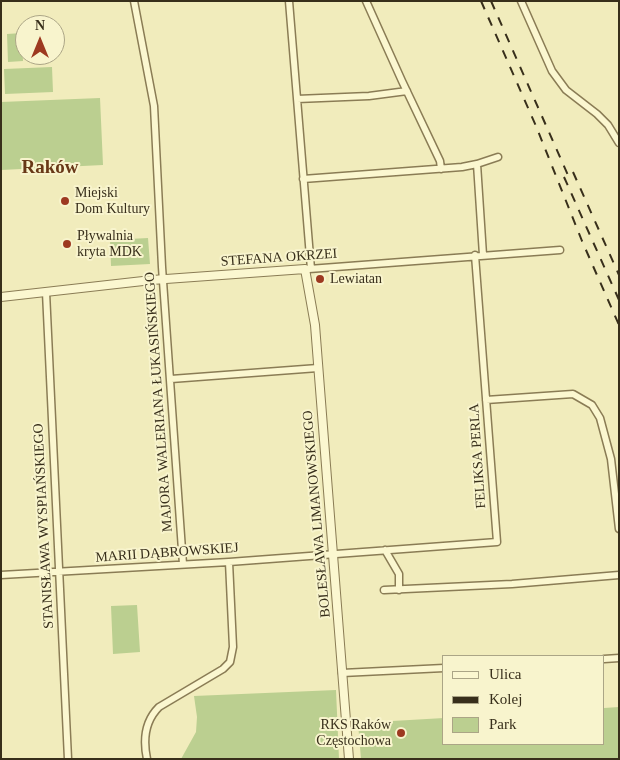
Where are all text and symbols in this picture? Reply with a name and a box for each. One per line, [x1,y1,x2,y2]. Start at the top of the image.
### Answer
north arrow [15,15,65,65]
text: N [35,18,45,33]
district label: Raków [21,157,79,179]
place label: Miejski Dom Kultury [75,185,150,218]
marker: Miejski Dom Kultury [59,195,71,207]
place label: Pływalnia kryta MDK [77,228,142,260]
marker: Pływalnia kryta MDK [61,238,73,250]
street label: STEFANA OKRZEI [220,246,338,270]
street label: MAJORA WALERIANA ŁUKASIŃSKIEGO [142,271,176,533]
place label: Lewiatan [330,271,382,287]
marker: Lewiatan [314,273,326,285]
street label: FELIKSA PERLA [466,403,490,509]
street label: BOLESŁAWA LIMANOWSKIEGO [300,410,334,618]
street label: STANISŁAWA WYSPIAŃSKIEGO [30,423,58,629]
street label: MARII DĄBROWSKIEJ [95,540,239,566]
legend [442,655,605,745]
text: Ulica [489,666,521,682]
text: Kolej [489,691,522,707]
text: Park [489,716,517,732]
place label: RKS Raków Częstochowa [316,717,391,750]
marker: RKS Raków Częstochowa [395,727,407,739]

